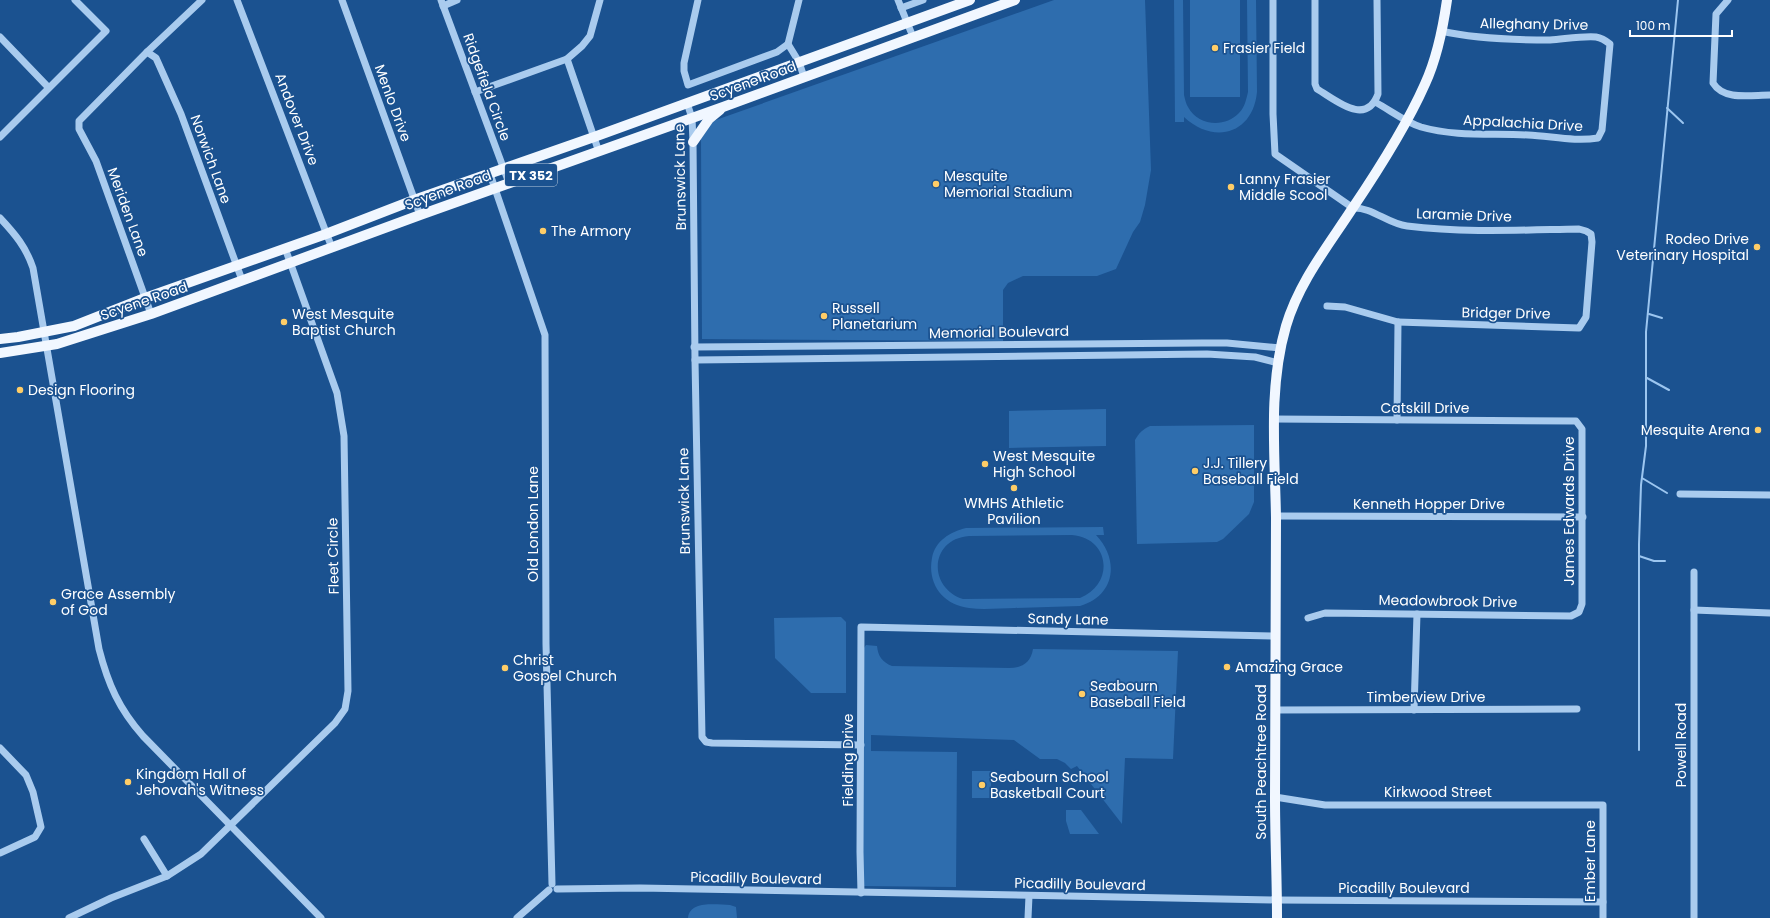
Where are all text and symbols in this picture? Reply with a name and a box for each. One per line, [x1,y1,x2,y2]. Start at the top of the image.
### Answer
scale bar [1630,12,1732,38]
street label: Alleghany Drive [1480,13,1589,35]
text: 100 m [1636,17,1670,34]
street label: Ridgefield Circle [458,30,516,144]
place label: Frasier Field [1223,38,1305,58]
marker: Frasier Field [1210,43,1220,53]
street label: Scyene Road [707,56,799,106]
street label: Menlo Drive [370,62,416,145]
street label: Andover Drive [270,70,324,168]
street label: Appalachia Drive [1463,110,1584,136]
street label: Norwich Lane [186,112,236,207]
street label: Brunswick Lane [669,123,691,230]
road number: TX 352 [505,164,557,186]
street label: Meriden Lane [103,165,153,260]
street label: Scyene Road [402,165,494,215]
place label: Mesquite Memorial Stadium [944,166,1073,202]
place label: Lanny Frasier Middle Scool [1239,169,1330,205]
marker: Mesquite Memorial Stadium [931,179,941,189]
marker: Lanny Frasier Middle Scool [1226,182,1236,192]
street label: Laramie Drive [1416,203,1512,227]
place label: The Armory [551,221,631,241]
marker: The Armory [538,226,548,236]
place label: Rodeo Drive Veterinary Hospital [1616,229,1749,265]
marker: Rodeo Drive Veterinary Hospital [1752,242,1762,252]
street label: Scyene Road [98,277,190,325]
place label: Russell Planetarium [832,298,917,334]
street label: Bridger Drive [1461,302,1551,324]
place label: West Mesquite Baptist Church [292,304,396,340]
marker: Russell Planetarium [819,311,829,321]
marker: West Mesquite Baptist Church [279,317,289,327]
street label: Memorial Boulevard [929,321,1069,343]
place label: Design Flooring [28,380,135,400]
marker: Design Flooring [15,385,25,395]
street label: Catskill Drive [1380,398,1470,418]
place label: Mesquite Arena [1641,420,1750,440]
marker: Mesquite Arena [1753,425,1763,435]
street label: James Edwards Drive [1559,436,1579,586]
place label: West Mesquite High School [993,446,1095,482]
street label: Brunswick Lane [673,447,695,554]
place label: J.J. Tillery Baseball Field [1203,453,1299,489]
marker: West Mesquite High School [980,459,990,469]
street label: Old London Lane [523,466,543,582]
marker: J.J. Tillery Baseball Field [1190,466,1200,476]
marker: WMHS Athletic Pavilion [1009,483,1019,493]
place label: WMHS Athletic Pavilion [964,493,1064,529]
street label: Kenneth Hopper Drive [1353,494,1505,514]
street label: Fleet Circle [322,517,344,595]
place label: Grace Assembly of God [61,584,176,620]
street label: Meadowbrook Drive [1378,590,1518,612]
marker: Grace Assembly of God [48,597,58,607]
street label: Sandy Lane [1027,608,1109,630]
place label: Christ Gospel Church [513,650,617,686]
place label: Amazing Grace [1235,657,1343,677]
marker: Amazing Grace [1222,662,1232,672]
marker: Christ Gospel Church [500,663,510,673]
place label: Seabourn Baseball Field [1090,676,1186,712]
street label: South Peachtree Road [1251,684,1271,840]
street label: Timberview Drive [1366,687,1486,707]
marker: Seabourn Baseball Field [1077,689,1087,699]
street label: Powell Road [1671,703,1691,787]
street label: Fielding Drive [838,713,858,806]
place label: Kingdom Hall of Jehovah's Witness [136,764,264,800]
place label: Seabourn School Basketball Court [990,767,1109,803]
marker: Kingdom Hall of Jehovah's Witness [123,777,133,787]
marker: Seabourn School Basketball Court [977,780,987,790]
street label: Kirkwood Street [1384,782,1492,802]
street label: Ember Lane [1580,820,1600,902]
street label: Picadilly Boulevard [690,867,822,889]
street label: Picadilly Boulevard [1014,873,1146,895]
street label: Picadilly Boulevard [1338,878,1470,898]

